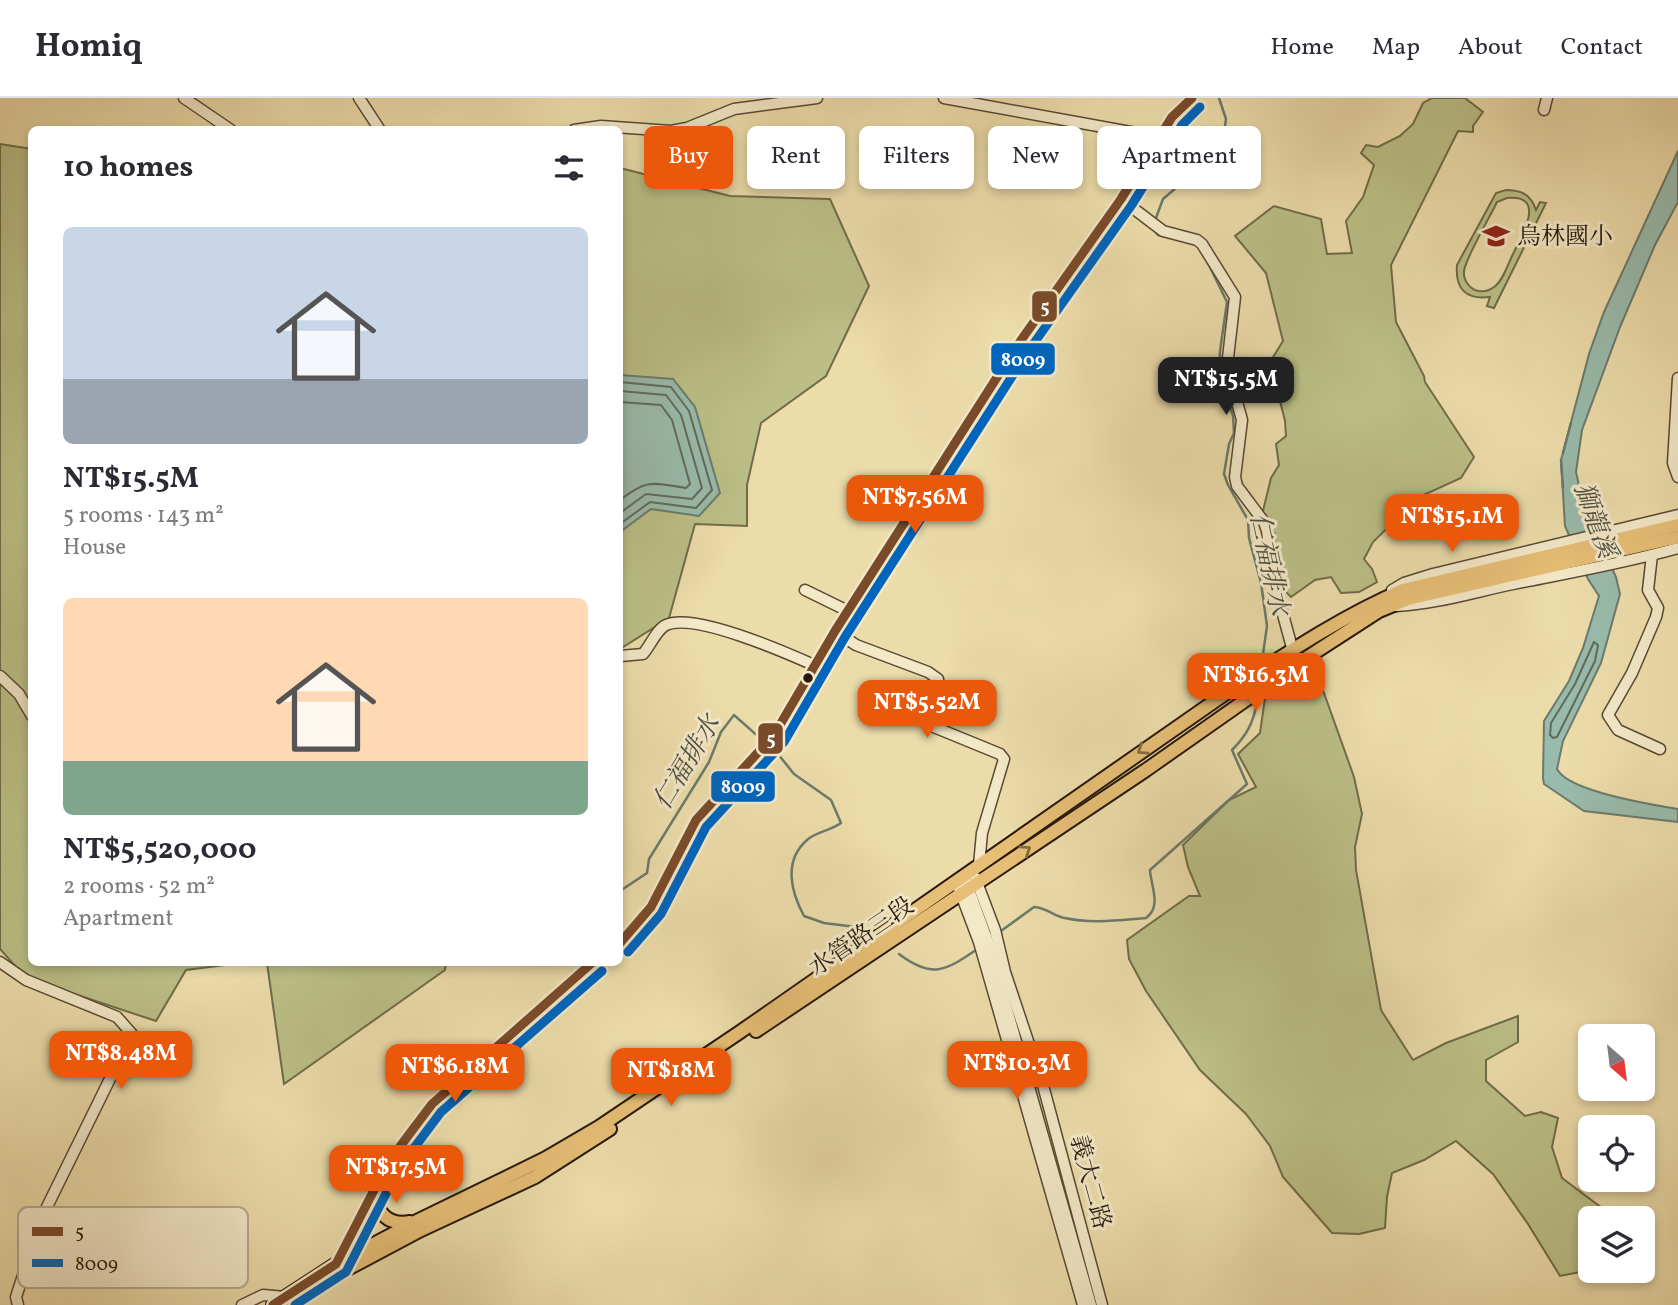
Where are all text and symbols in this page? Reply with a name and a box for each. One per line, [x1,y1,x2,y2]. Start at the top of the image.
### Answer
text: Homiq [35,25,142,71]
text: Home [1270,31,1334,65]
text: Map [1372,31,1420,65]
text: About [1458,31,1523,65]
text: Contact [1561,31,1643,65]
chip: Buy [644,126,733,189]
chip: Rent [747,126,845,189]
chip: Filters [859,126,974,189]
chip: New [988,126,1083,189]
chip: Apartment [1097,126,1261,189]
text: 10 homes [63,147,193,189]
icon: filters [550,149,588,187]
school or university icon: 烏林國小 [1481,221,1511,251]
place label: 烏林國小 [1517,221,1613,255]
icon: home [263,273,389,399]
line badge: 5 [1031,290,1058,323]
text: 5 [1040,295,1050,321]
line badge: 8009 [990,342,1056,376]
text: 8009 [1001,348,1045,374]
pin: NT$15.5M [1154,358,1298,417]
text: NT$15.5M [1174,364,1278,396]
text: NT$15.5M [63,458,199,500]
pin: NT$7.56M [843,476,987,535]
water label: 獅龍溪 [1564,478,1625,566]
text: NT$7.56M [862,482,968,514]
pin: NT$15.1M [1380,494,1524,554]
text: 5 rooms · 143 m² [63,500,224,532]
text: NT$15.1M [1401,501,1503,533]
water label: 仁福排水 [1240,510,1297,622]
text: House [63,532,126,564]
icon: home [263,644,389,770]
pin: NT$16.3M [1184,654,1328,713]
text: NT$16.3M [1203,660,1309,692]
unlabelled marker [801,671,815,685]
pin: NT$5.52M [855,680,999,740]
text: NT$5.52M [874,687,980,719]
water label: 仁福排水 [645,707,731,817]
line badge: 5 [757,722,784,755]
text: 5 [766,727,776,753]
one-way arrow [1137,742,1150,754]
line badge: 8009 [710,770,776,803]
text: 8009 [721,775,765,801]
text: NT$5,520,000 [63,829,256,871]
one-way arrow [1018,846,1031,858]
text: 2 rooms · 52 m² [63,871,215,903]
street label: 水管路三段 [803,890,921,985]
text: Apartment [63,903,174,935]
north arrow [1578,1024,1656,1101]
map controls [1578,1024,1655,1283]
pin: NT$8.48M [49,1032,193,1091]
text: NT$8.48M [65,1038,177,1070]
pin: NT$10.3M [945,1042,1089,1101]
pin: NT$6.18M [383,1044,527,1104]
pin: NT$18M [614,1048,728,1108]
text: NT$10.3M [963,1048,1071,1080]
text: NT$6.18M [401,1051,509,1083]
text: NT$18M [627,1055,715,1087]
button: locate [1578,1115,1655,1192]
street label: 義大二路 [1060,1132,1118,1233]
pin: NT$17.5M [324,1146,468,1205]
text: NT$17.5M [345,1152,447,1184]
button: layers [1578,1206,1655,1283]
legend [18,1207,248,1288]
text: 5 [75,1220,84,1246]
text: 8009 [75,1252,118,1278]

